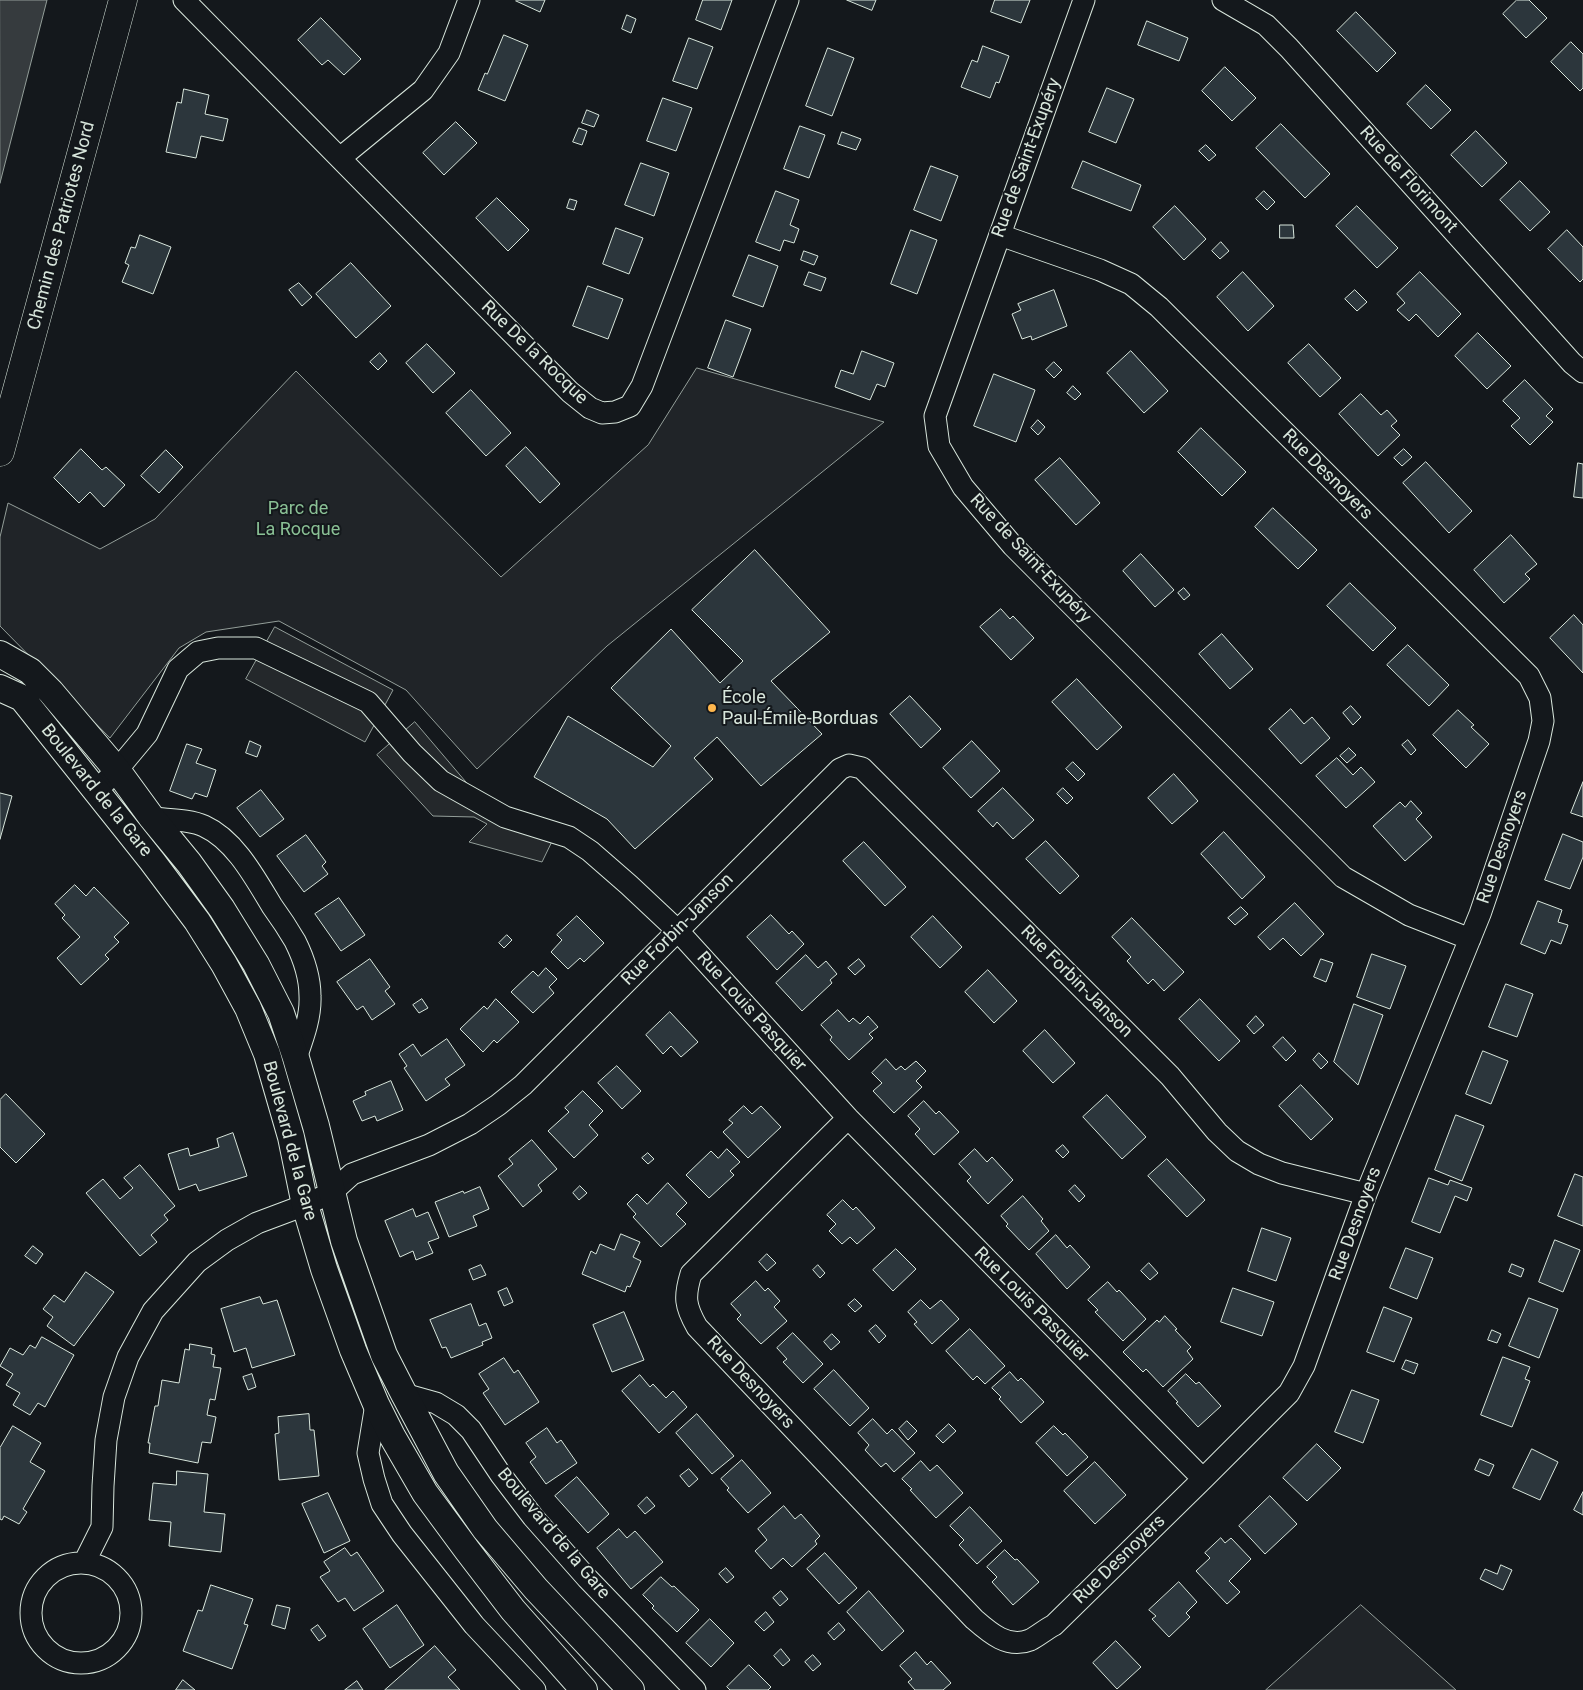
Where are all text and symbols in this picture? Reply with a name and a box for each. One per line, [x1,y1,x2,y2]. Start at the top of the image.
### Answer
street label: Rue de Saint-Exupéry [988,75,1066,241]
street label: Chemin des Patriotes Nord [24,119,100,333]
street label: Rue de Florimont [1354,122,1462,238]
street label: Rue De la Rocque [476,297,592,409]
street label: Rue Desnoyers [1277,425,1377,525]
street label: Rue de Saint-Exupéry [965,490,1095,628]
park label: Parc de La Rocque [256,498,340,540]
place label: École Paul-Émile-Borduas [722,687,878,730]
marker: École Paul-Émile-Borduas [706,702,718,714]
street label: Boulevard de la Gare [36,720,156,862]
street label: Rue Desnoyers [1473,787,1533,907]
street label: Rue Forbin-Janson [617,869,739,991]
street label: Rue Forbin-Janson [1015,921,1137,1043]
street label: Rue Louis Pasquier [692,948,810,1076]
street label: Boulevard de la Gare [257,1059,321,1223]
street label: Rue Desnoyers [1325,1164,1387,1284]
street label: Rue Louis Pasquier [969,1243,1093,1367]
street label: Rue Desnoyers [701,1332,799,1434]
street label: Boulevard de la Gare [492,1464,614,1604]
street label: Rue Desnoyers [1070,1511,1170,1609]

